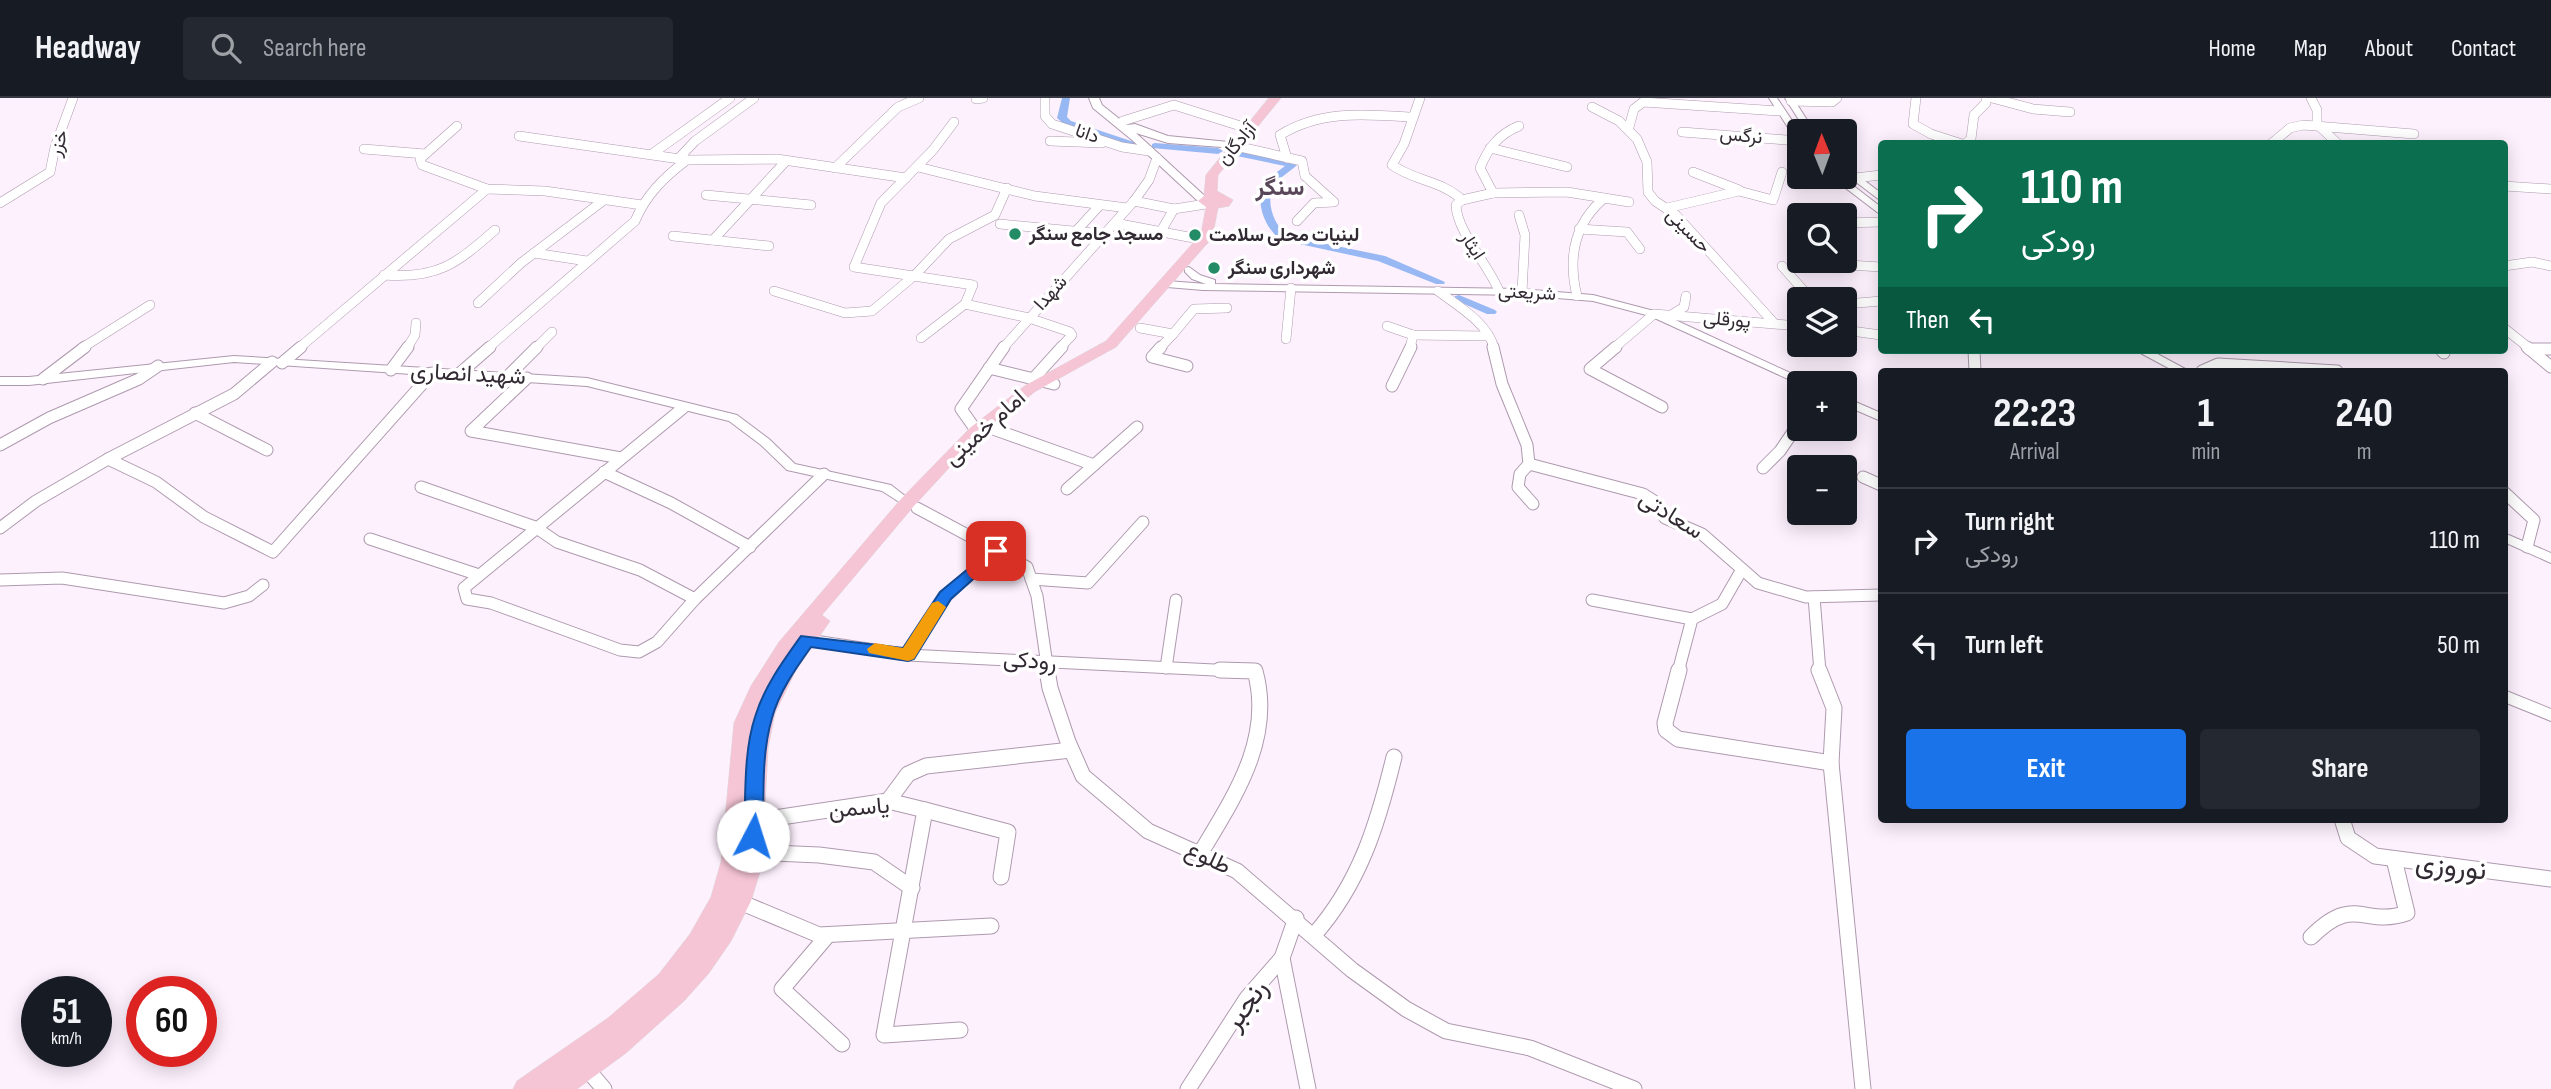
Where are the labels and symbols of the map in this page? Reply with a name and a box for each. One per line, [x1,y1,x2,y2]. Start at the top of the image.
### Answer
street label: آزادگان [1212,117,1263,170]
street label: دانا [1072,119,1102,149]
north arrow [1787,119,1857,189]
street label: نرگس [1719,123,1763,149]
street label: خزر [44,127,74,160]
district label: سنگر [1254,173,1305,202]
street label: حسینی [1661,204,1715,258]
place label: مسجد جامع سنگر [1028,223,1163,247]
place label: لبنیات محلی سلامت [1209,224,1360,247]
marker: مسجد جامع سنگر [1007,226,1023,242]
marker: لبنیات محلی سلامت [1187,227,1203,243]
street label: ایثار [1454,227,1490,264]
place label: شهرداری سنگر [1227,257,1335,280]
marker: شهرداری سنگر [1206,260,1222,276]
street label: شهدا [1029,271,1073,315]
street label: شریعتی [1497,280,1557,306]
street label: پورقلی [1702,306,1752,335]
street label: شهید انصاری [410,357,526,391]
street label: امام خمینی [938,384,1032,472]
street label: سعادتی [1634,484,1708,546]
pin [966,521,1026,581]
street label: رودکی [1002,645,1058,677]
street label: یاسمن [827,791,891,825]
position arrow [716,799,790,873]
street label: طلوع [1180,835,1235,881]
street label: نوروزی [2414,846,2488,888]
street label: رنجبر [1216,973,1276,1038]
speed limit sign: 60 [126,976,217,1067]

